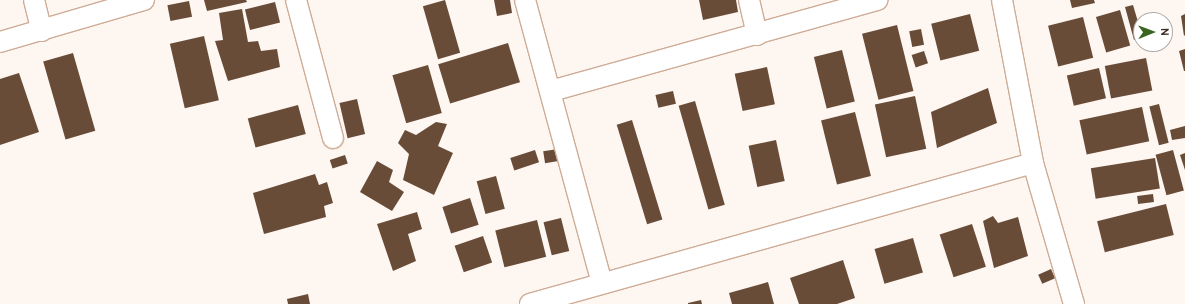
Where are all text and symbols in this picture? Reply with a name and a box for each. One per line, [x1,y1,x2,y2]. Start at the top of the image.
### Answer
north arrow [1133,12,1173,52]
text: N [1157,28,1171,36]

